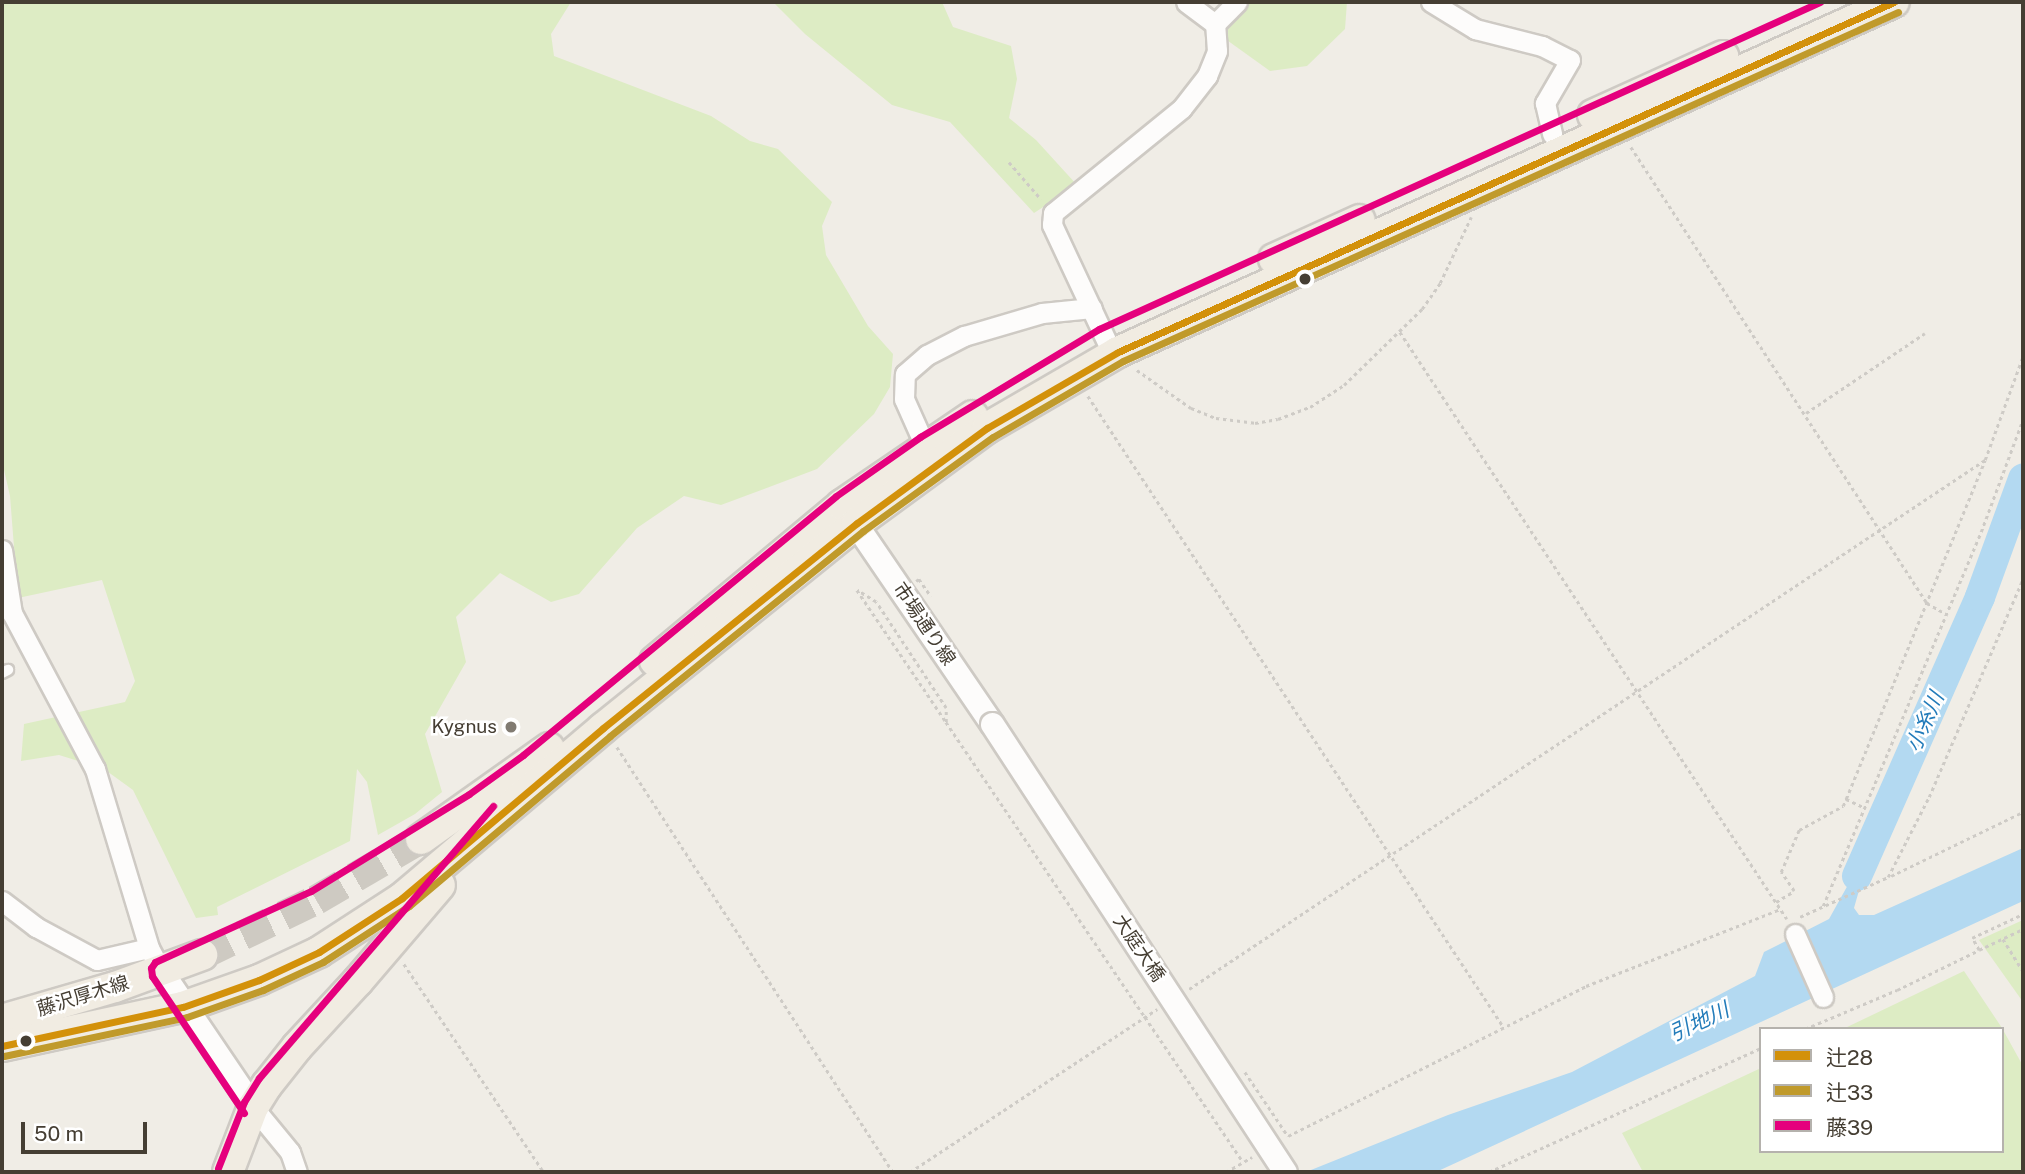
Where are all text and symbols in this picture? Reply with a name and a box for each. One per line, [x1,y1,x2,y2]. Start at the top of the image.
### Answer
unlabelled marker [1298,272,1312,286]
street label: 市場通り線 [888,578,960,670]
water label: 小糸川 [1901,688,1949,756]
place label: Kygnus [432,716,497,738]
marker: Kygnus [503,719,519,735]
street label: 大庭大橋 [1108,910,1170,986]
street label: 藤沢厚木線 [34,971,132,1021]
water label: 引地川 [1665,997,1733,1047]
legend [1759,1027,2004,1153]
unlabelled marker [19,1034,33,1048]
text: 辻28 [1826,1045,1873,1070]
text: 辻33 [1826,1080,1873,1105]
scale bar [24,1108,150,1152]
text: 藤39 [1826,1115,1873,1140]
text: 50 m [34,1121,84,1146]

